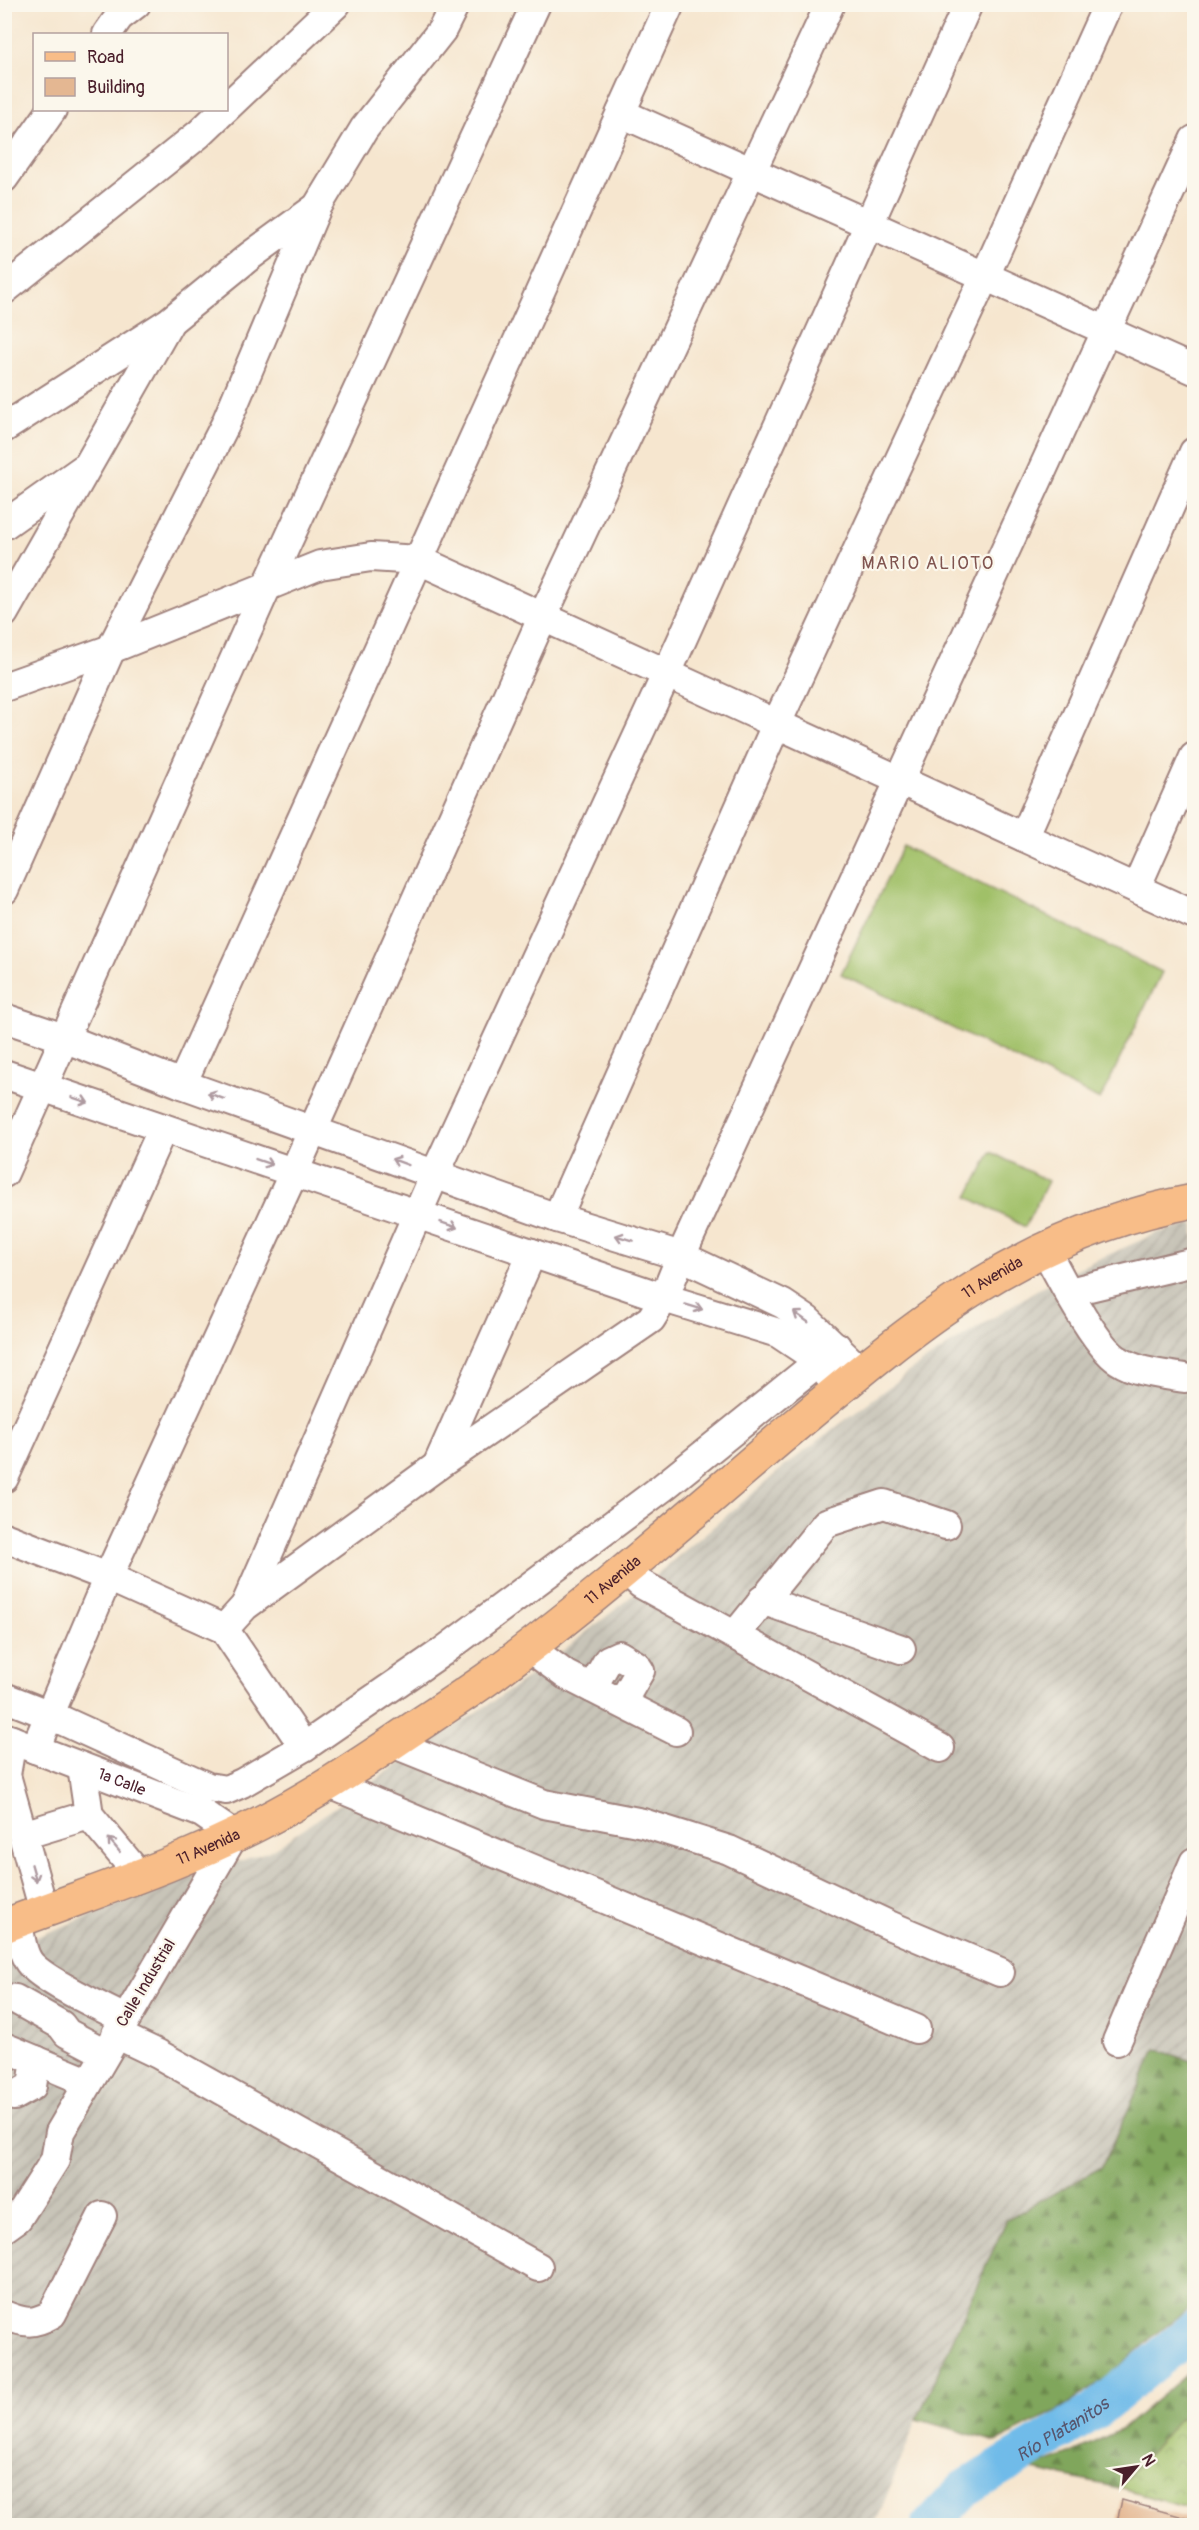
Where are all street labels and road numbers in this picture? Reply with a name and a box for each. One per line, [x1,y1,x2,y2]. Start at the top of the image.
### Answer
street label: 11 Avenida [958,1252,1026,1304]
street label: 11 Avenida [580,1551,645,1610]
street label: 1a Calle [95,1764,149,1800]
street label: 11 Avenida [174,1824,243,1870]
street label: Calle Industrial [112,1935,180,2031]

